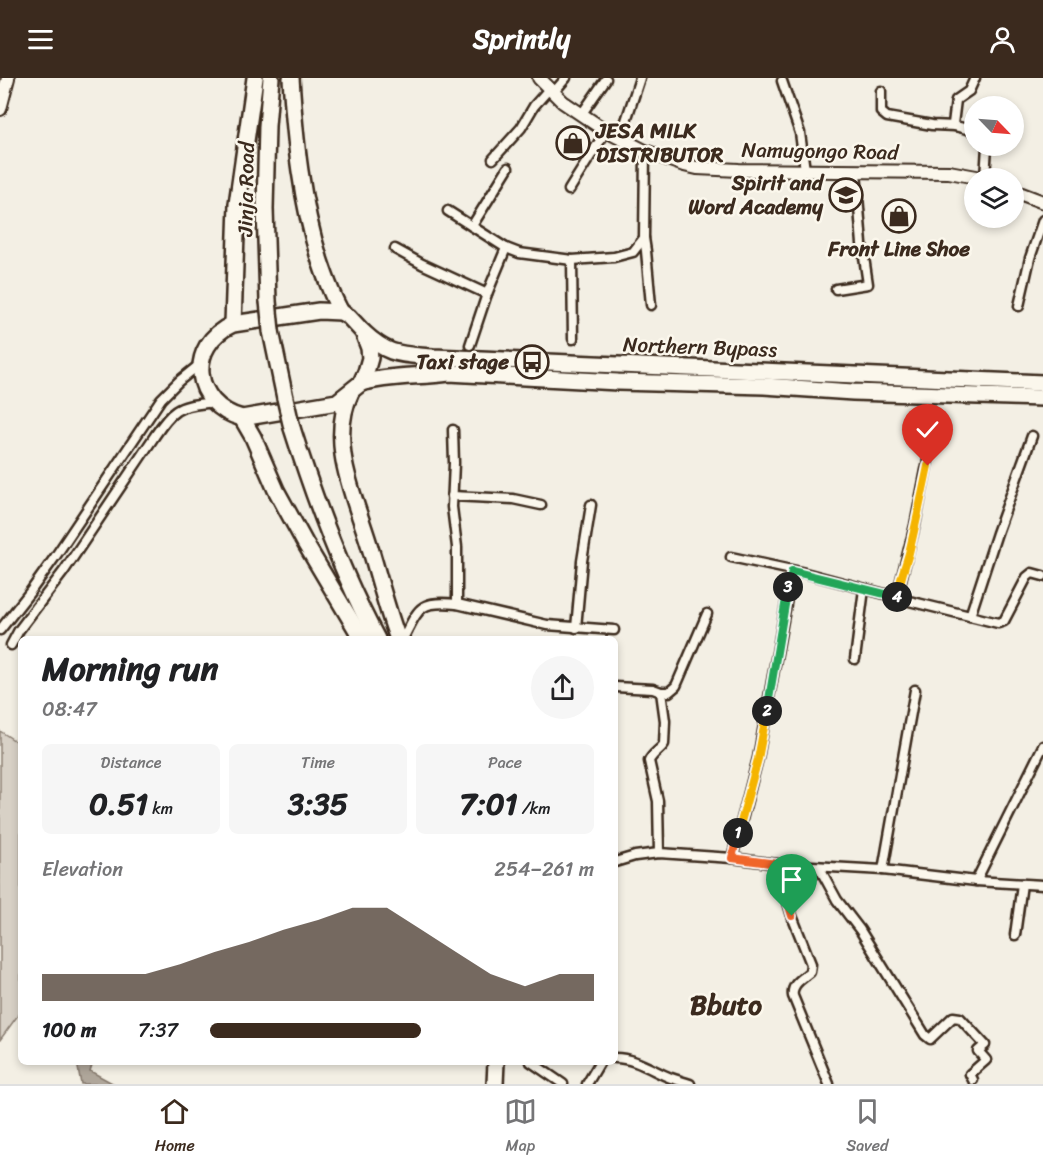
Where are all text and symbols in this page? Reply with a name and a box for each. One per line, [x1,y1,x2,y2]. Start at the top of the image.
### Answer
text: Sprintly [473,15,570,63]
icon: menu [24,23,57,56]
icon: person [986,23,1019,56]
north arrow [964,96,1024,156]
map controls [964,96,1024,228]
place label: JESA MILK DISTRIBUTOR [595,112,723,174]
shop icon: JESA MILK DISTRIBUTOR [555,125,591,161]
street label: Namugongo Road [741,131,901,171]
street label: Jinja Road [226,139,266,238]
place label: Spirit and Word Academy [688,164,825,226]
button: layers [964,168,1024,228]
school or university icon: Spirit and Word Academy [828,177,864,213]
shop icon: Front Line Shoe [881,198,917,234]
place label: Front Line Shoe [827,230,970,268]
street label: Northern Bypass [622,325,778,369]
place label: Taxi stage [417,343,509,381]
bus stop icon: Taxi stage [514,344,550,380]
pin [902,404,953,466]
icon: check [911,413,944,446]
pin: 3 [773,572,803,602]
text: 3 [784,572,792,601]
pin: 4 [882,582,912,612]
text: 4 [892,582,902,611]
text: Morning run [42,640,218,698]
button: share [531,656,594,719]
text: 08:47 [42,692,97,727]
pin: 2 [752,696,782,726]
text: 2 [762,696,772,725]
text: Distance [101,748,161,777]
text: Time [301,748,335,777]
text: Pace [488,748,522,777]
text: 0.51 [89,777,148,831]
text: 3:35 [288,777,348,831]
text: 7:01 [460,777,518,831]
text: km [148,794,173,823]
text: /km [518,794,550,823]
pin: 1 [723,818,753,848]
text: 1 [735,818,741,847]
text: Elevation [42,852,123,887]
text: 254–261 m [494,852,594,887]
pin [766,854,817,916]
icon: arrive [775,863,808,896]
district label: Bbuto [690,981,762,1029]
text: 100 m [42,1013,96,1048]
text: 7:37 [138,1013,178,1048]
tab: Home [155,1095,195,1160]
tab: Map [504,1095,537,1160]
tab: Saved [846,1095,888,1160]

